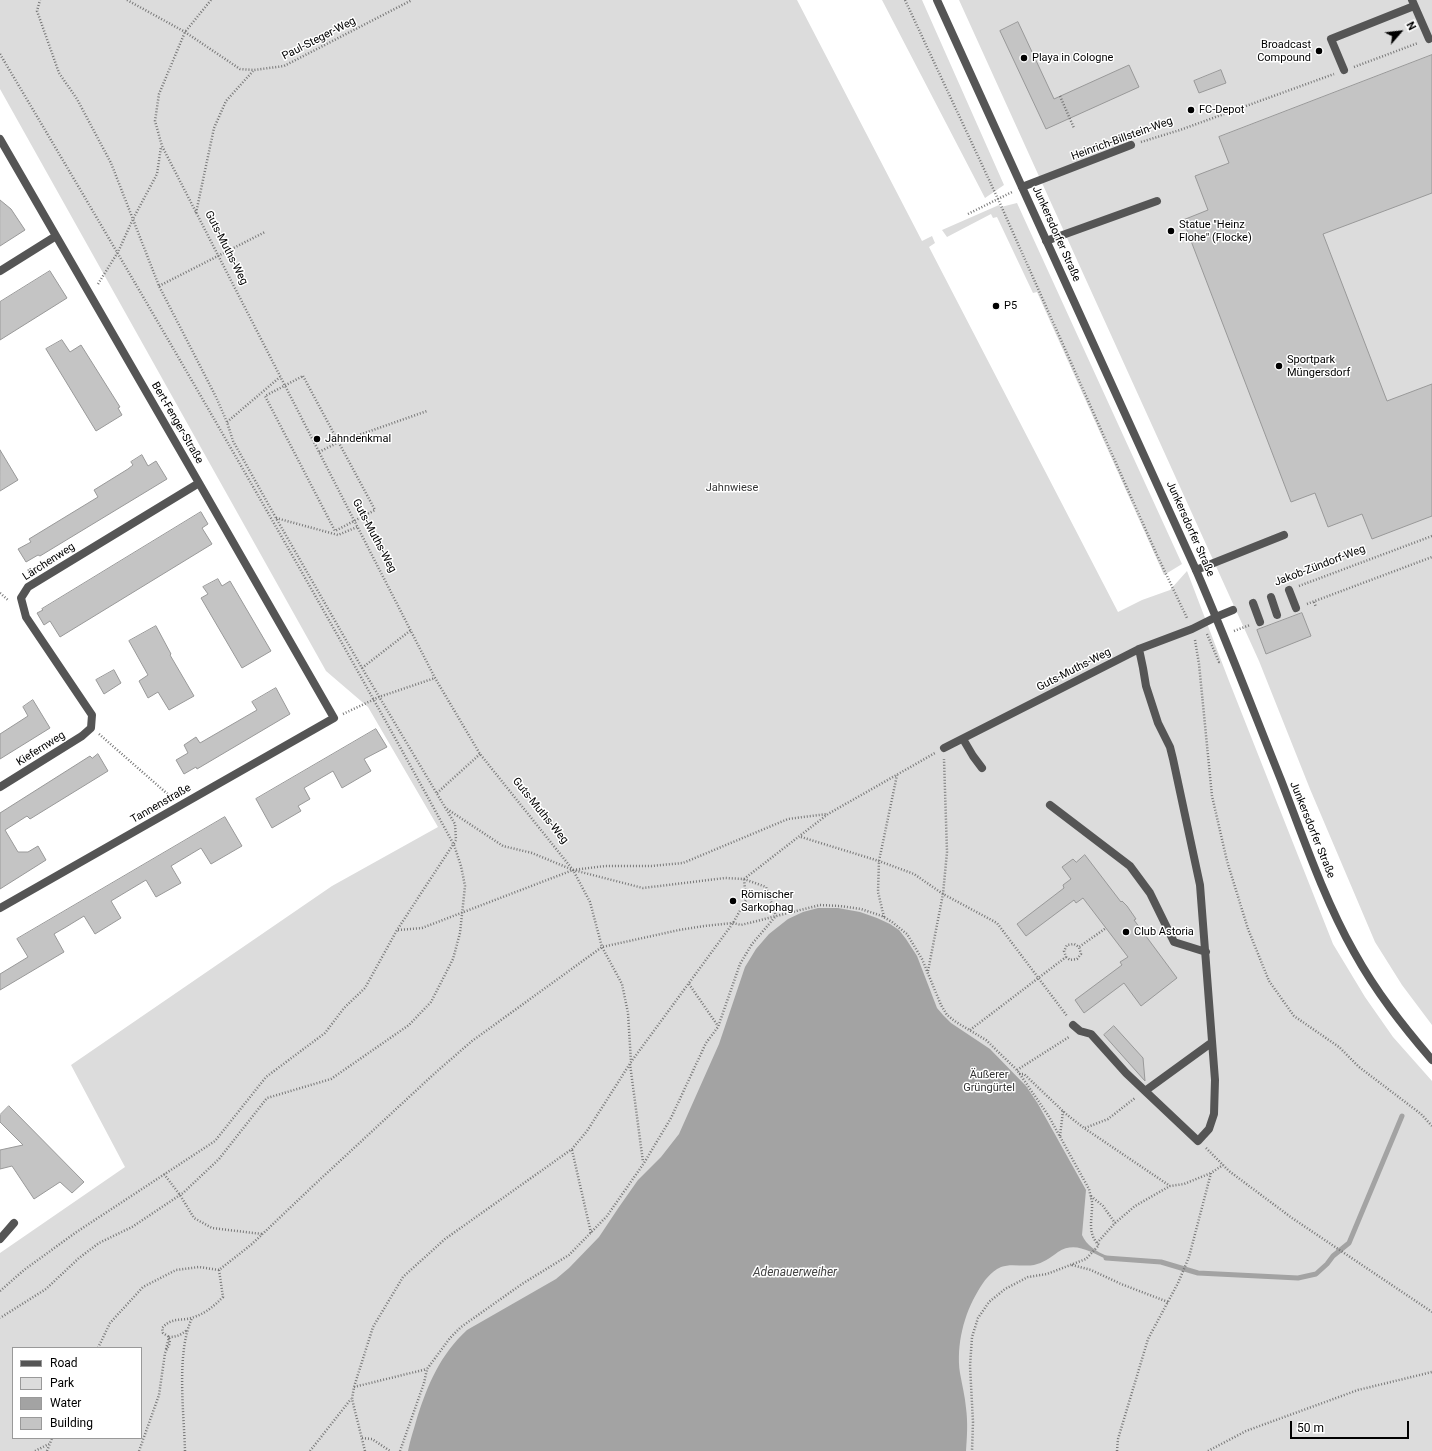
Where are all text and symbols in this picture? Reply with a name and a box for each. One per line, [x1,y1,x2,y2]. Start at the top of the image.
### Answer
north arrow [1380,12,1420,52]
street label: Paul-Steger-Weg [280,15,358,63]
text: N [1403,20,1419,33]
place label: Broadcast Compound [1257,38,1311,64]
marker: Broadcast Compound [1314,46,1324,56]
place label: Playa in Cologne [1032,51,1113,65]
marker: Playa in Cologne [1019,53,1029,63]
place label: FC-Depot [1199,103,1244,117]
marker: FC-Depot [1186,105,1196,115]
street label: Heinrich-Billstein-Weg [1069,114,1175,164]
street label: Junkersdorfer Straße [1029,184,1083,284]
street label: Guts-Muths-Weg [202,209,250,287]
place label: Statue "Heinz Flohe" (Flocke) [1179,218,1252,244]
marker: Statue "Heinz Flohe" (Flocke) [1166,226,1176,236]
place label: P5 [1004,299,1017,313]
marker: P5 [991,301,1001,311]
place label: Sportpark Müngersdorf [1287,353,1350,379]
marker: Sportpark Müngersdorf [1274,361,1284,371]
street label: Bert-Fenger-Straße [148,380,206,466]
place label: Jahndenkmal [325,432,391,446]
marker: Jahndenkmal [312,434,322,444]
street label: Junkersdorfer Straße [1163,479,1217,579]
park label: Jahnwiese [706,481,758,495]
street label: Guts-Muths-Weg [349,497,399,575]
street label: Lärchenweg [20,540,78,584]
street label: Jakob-Zündorf-Weg [1273,543,1367,589]
street label: Guts-Muths-Weg [1035,646,1113,694]
street label: Kiefernweg [14,729,68,769]
street label: Guts-Muths-Weg [509,775,571,847]
street label: Junkersdorfer Straße [1287,780,1337,880]
street label: Tannenstraße [129,781,193,827]
place label: Römischer Sarkophag [741,888,793,914]
marker: Römischer Sarkophag [728,896,738,906]
place label: Club Astoria [1134,925,1194,939]
marker: Club Astoria [1121,927,1131,937]
park label: Äußerer Grüngürtel [963,1068,1015,1094]
water label: Adenauerweiher [753,1266,837,1280]
legend [12,1347,142,1439]
text: Road [50,1356,78,1370]
text: Park [50,1376,74,1390]
text: Water [50,1396,81,1410]
scale bar [1292,1413,1411,1439]
text: Building [50,1416,93,1430]
text: 50 m [1297,1421,1324,1435]

